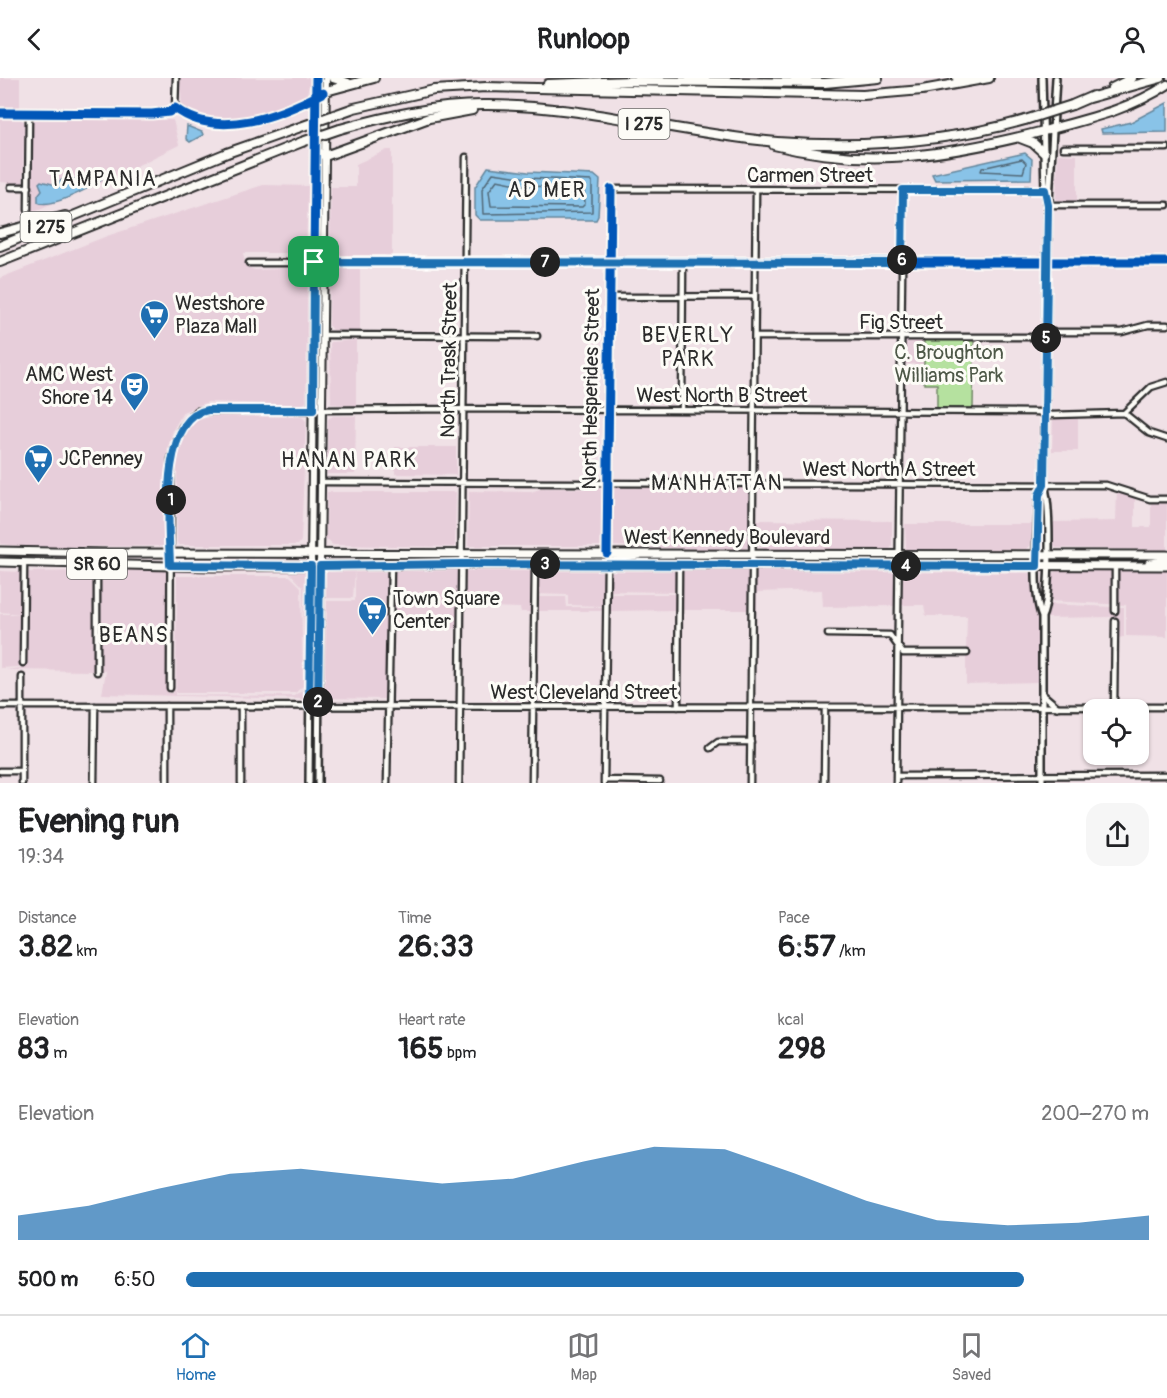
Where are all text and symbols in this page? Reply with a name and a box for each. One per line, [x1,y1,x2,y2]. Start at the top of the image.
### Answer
icon: back [18,23,51,56]
text: Runloop [537,23,630,56]
icon: person [1116,23,1149,56]
road number: I 275 [618,109,670,139]
street label: Carmen Street [747,163,874,188]
district label: TAMPANIA [49,166,157,193]
district label: AD MER [508,177,586,204]
road number: I 275 [20,212,72,242]
pin [288,236,339,287]
icon: arrive [297,245,330,278]
pin: 6 [887,245,917,275]
pin: 7 [530,247,560,277]
text: 6 [897,250,907,270]
text: 7 [541,252,549,272]
street label: North Trask Street [435,281,463,438]
street label: North Hesperides Street [577,287,605,490]
place label: Westshore Plaza Mall [175,291,265,339]
supermarket icon: Westshore Plaza Mall [138,298,170,340]
street label: Fig Street [859,310,944,335]
district label: BEVERLY PARK [641,322,735,373]
pin: 5 [1031,323,1061,353]
text: 5 [1042,328,1050,348]
park label: C. Broughton Williams Park [894,340,1004,388]
place label: AMC West Shore 14 [25,362,114,410]
theatre icon: AMC West Shore 14 [118,370,150,412]
street label: West North B Street [636,383,809,408]
supermarket icon: JCPenney [22,442,54,484]
place label: JCPenney [59,446,143,471]
district label: HANAN PARK [281,447,417,474]
street label: West North A Street [802,457,976,482]
district label: MANHATTAN [651,470,783,497]
pin: 1 [156,485,186,515]
text: 1 [168,490,174,510]
street label: West Kennedy Boulevard [624,525,830,550]
road number: SR 60 [67,549,127,579]
pin: 3 [530,549,560,579]
pin: 4 [891,551,921,581]
text: 3 [541,554,549,574]
text: 4 [901,556,911,576]
place label: Town Square Center [393,586,500,634]
supermarket icon: Town Square Center [356,594,388,636]
district label: BEANS [99,622,169,649]
street label: West Cleveland Street [490,680,679,705]
pin: 2 [303,687,333,717]
text: 2 [314,692,322,712]
map controls [1083,699,1149,765]
button: locate [1083,699,1149,765]
text: Evening run [18,801,179,842]
button: share [1086,803,1149,866]
text: 19:34 [18,844,64,869]
text: Distance [18,908,77,928]
text: Time [398,908,431,928]
text: Pace [778,908,810,928]
text: 3.82 [18,928,73,965]
text: 26:33 [398,928,474,965]
text: 6:57 [778,928,836,965]
text: km [73,941,98,961]
text: /km [836,941,866,961]
text: Elevation [18,1010,79,1030]
text: Heart rate [398,1010,465,1030]
text: kcal [778,1010,804,1030]
text: 83 [18,1030,50,1067]
text: 165 [398,1030,443,1067]
text: 298 [778,1030,825,1067]
text: m [50,1043,68,1063]
text: bpm [443,1043,477,1063]
text: Elevation [18,1101,94,1126]
text: 200–270 m [1041,1101,1149,1126]
text: 500 m [18,1267,78,1292]
text: 6:50 [114,1267,155,1292]
tab: Home [176,1329,216,1385]
tab: Map [567,1329,600,1385]
tab: Saved [952,1329,991,1385]

